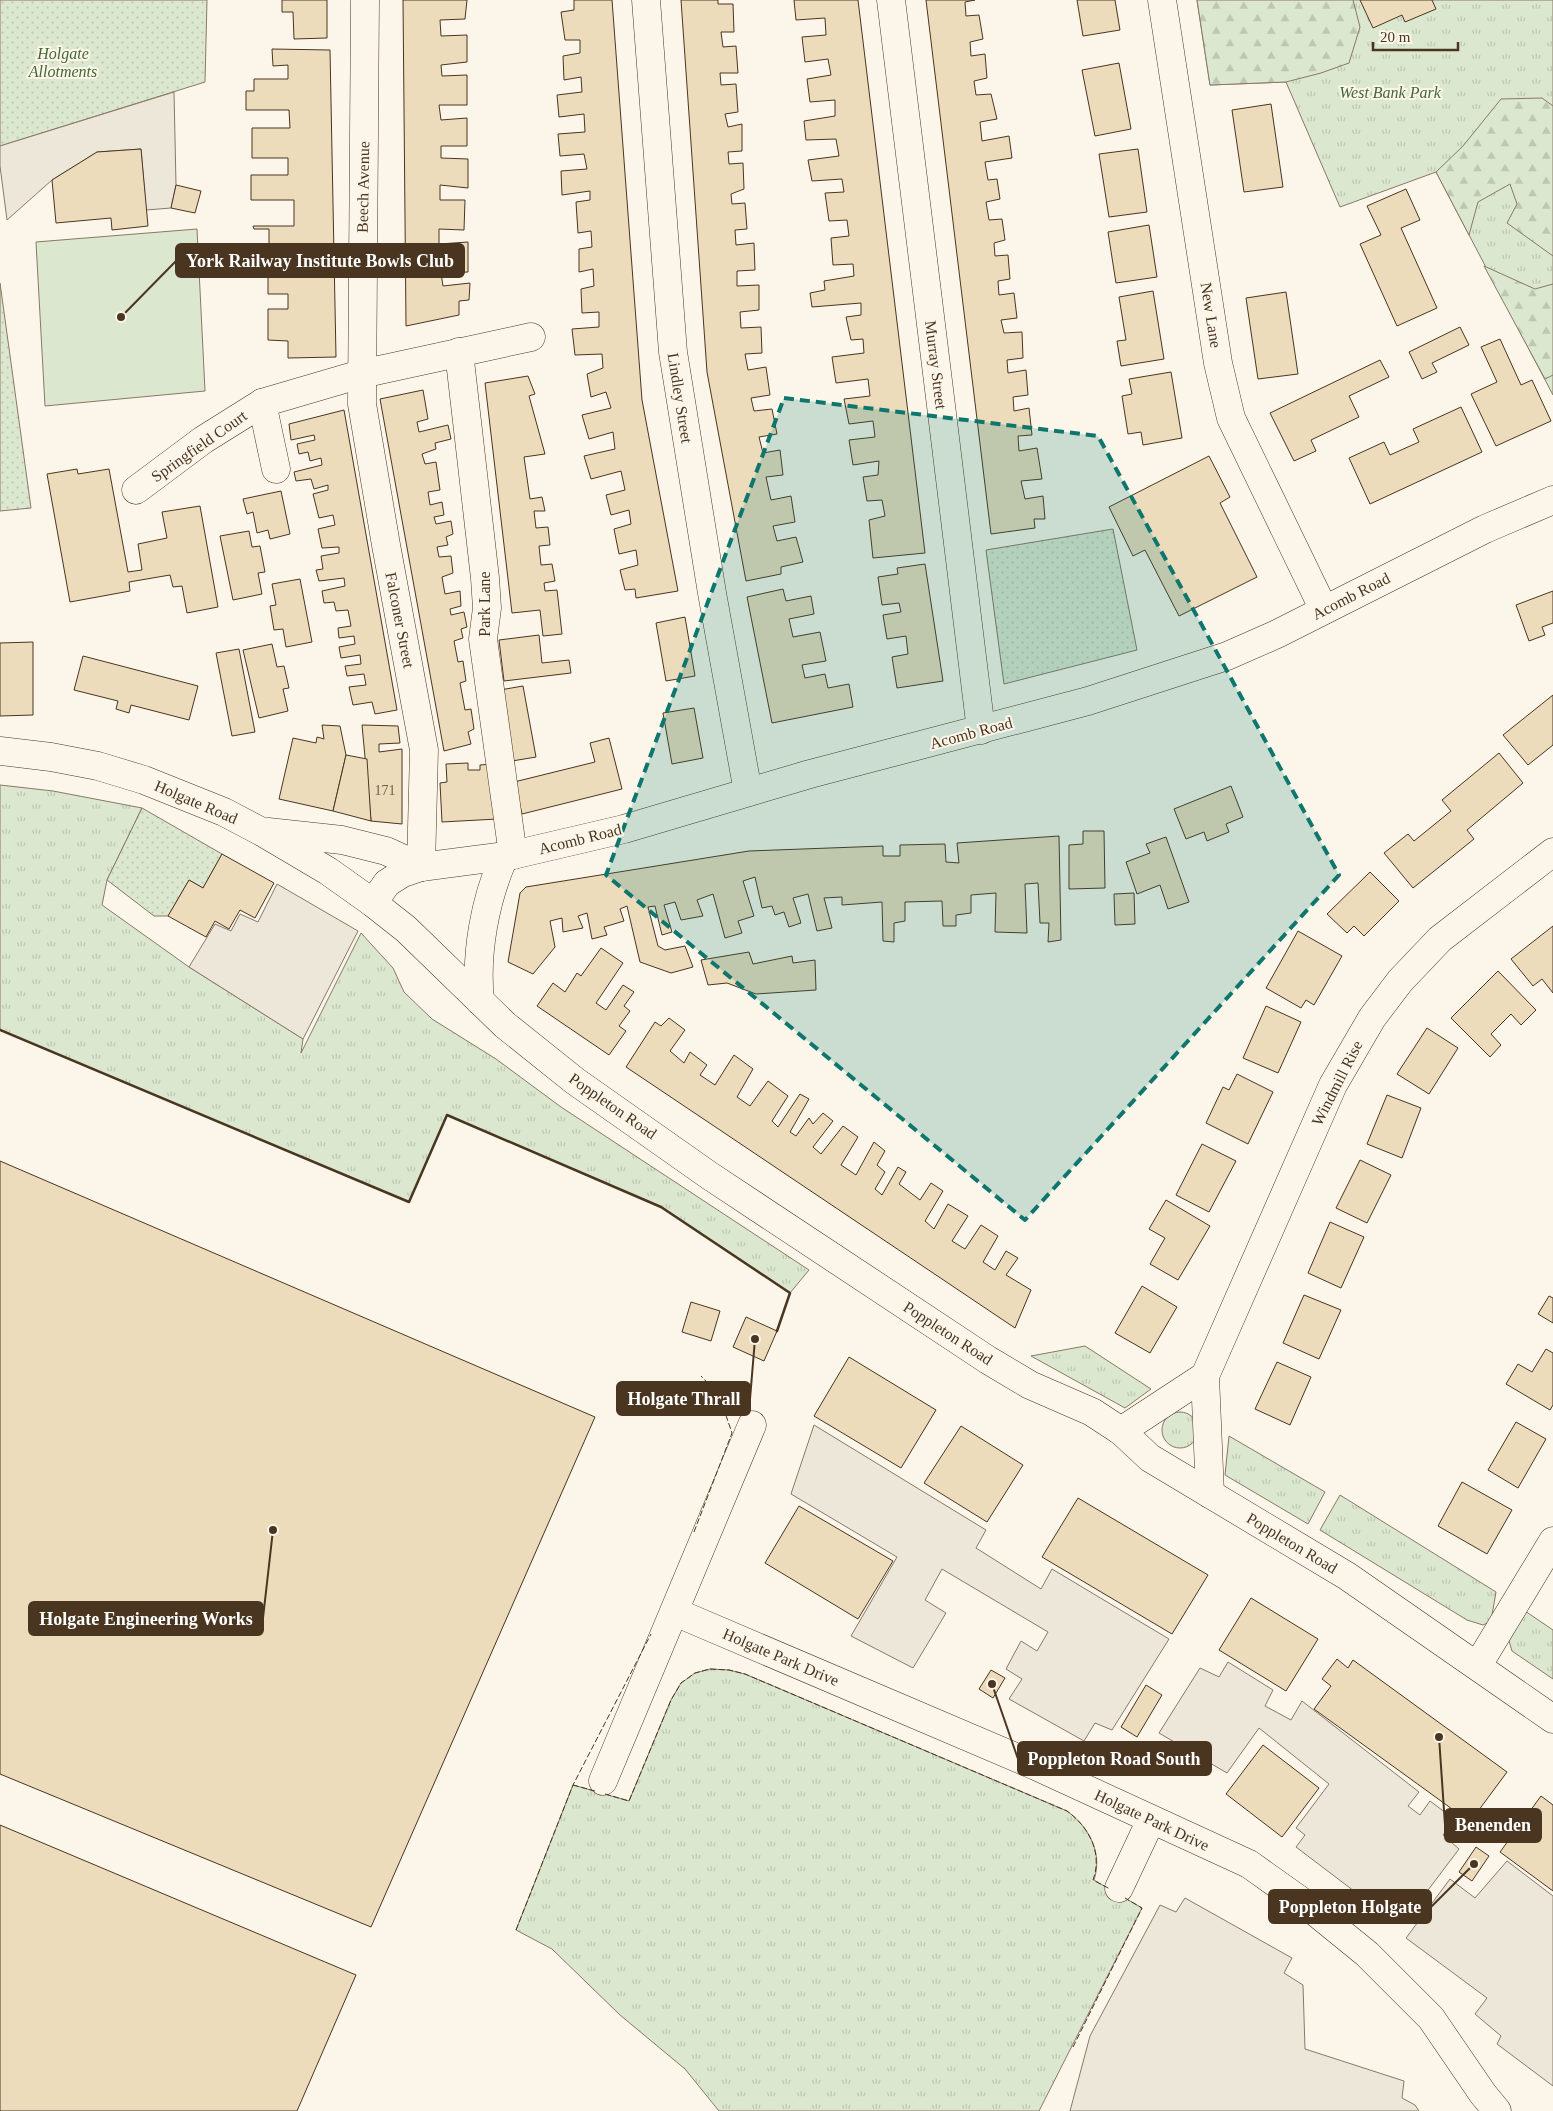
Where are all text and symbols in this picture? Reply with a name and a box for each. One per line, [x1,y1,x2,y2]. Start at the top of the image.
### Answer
scale bar [1373,20,1458,52]
text: 20 m [1380,29,1411,45]
park label: Holgate Allotments [28,45,97,80]
park label: West Bank Park [1339,84,1442,101]
street label: Beech Avenue [354,141,372,233]
callout: York Railway Institute Bowls Club [176,244,464,277]
text: York Railway Institute Bowls Club [186,251,454,271]
street label: New Lane [1197,281,1225,349]
street label: Murray Street [921,320,950,411]
street label: Lindley Street [663,352,696,445]
street label: Springfield Court [148,406,251,486]
street label: Acomb Road [1309,569,1393,623]
street label: Falconer Street [382,571,418,670]
street label: Park Lane [476,571,493,637]
street label: Acomb Road [928,714,1014,752]
street label: Holgate Road [152,777,240,828]
house number: 171 [375,783,396,798]
street label: Acomb Road [537,820,623,858]
street label: Windmill Rise [1308,1038,1366,1128]
street label: Poppleton Road [565,1070,660,1143]
street label: Poppleton Road [900,1298,996,1369]
callout: Holgate Thrall [617,1382,750,1415]
text: Holgate Thrall [627,1389,741,1409]
street label: Poppleton Road [1243,1509,1340,1578]
callout: Holgate Engineering Works [29,1602,263,1635]
text: Holgate Engineering Works [39,1609,253,1629]
street label: Holgate Park Drive [720,1625,842,1690]
callout: Poppleton Road South [1018,1742,1211,1775]
text: Poppleton Road South [1027,1749,1201,1769]
street label: Holgate Park Drive [1092,1786,1212,1855]
callout: Benenden [1445,1809,1541,1842]
text: Benenden [1455,1815,1531,1835]
callout: Poppleton Holgate [1269,1890,1431,1923]
text: Poppleton Holgate [1279,1897,1421,1917]

